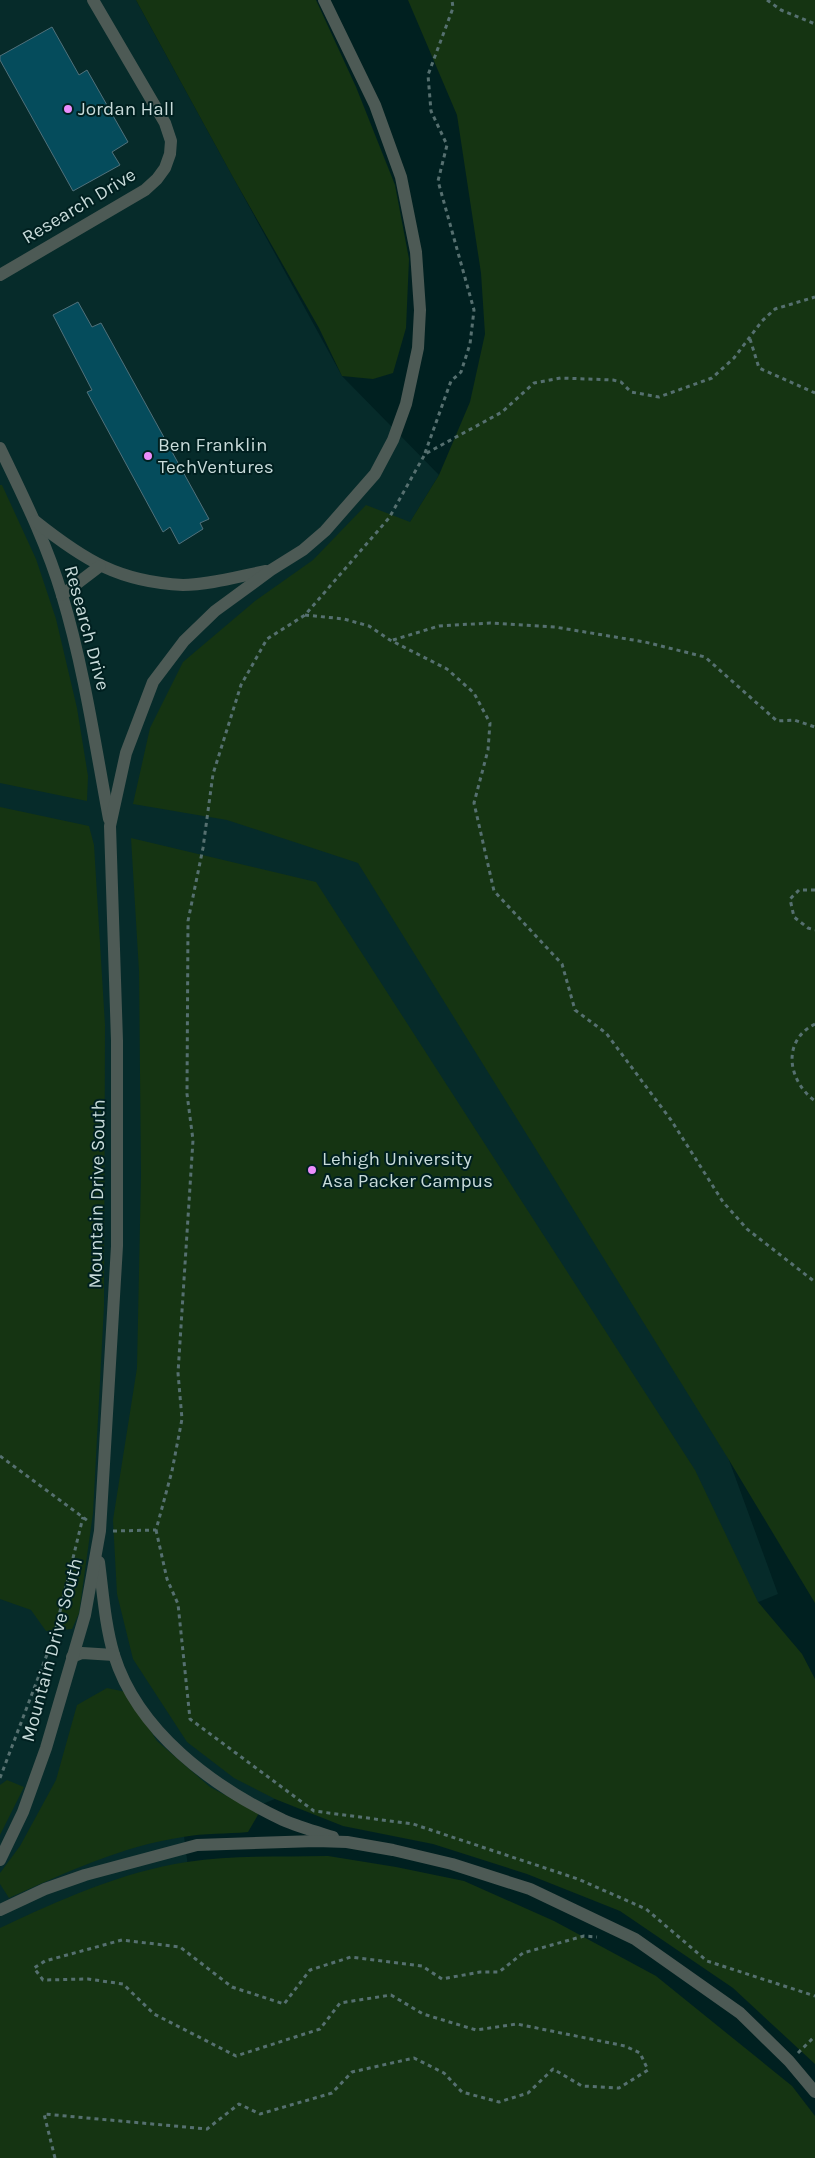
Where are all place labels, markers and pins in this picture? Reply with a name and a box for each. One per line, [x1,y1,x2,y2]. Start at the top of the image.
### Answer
place label: Jordan Hall [78,98,174,120]
marker: Jordan Hall [62,103,74,115]
place label: Ben Franklin TechVentures [158,434,274,478]
marker: Ben Franklin TechVentures [142,450,154,462]
place label: Lehigh University Asa Packer Campus [322,1148,493,1192]
marker: Lehigh University Asa Packer Campus [306,1164,318,1176]

